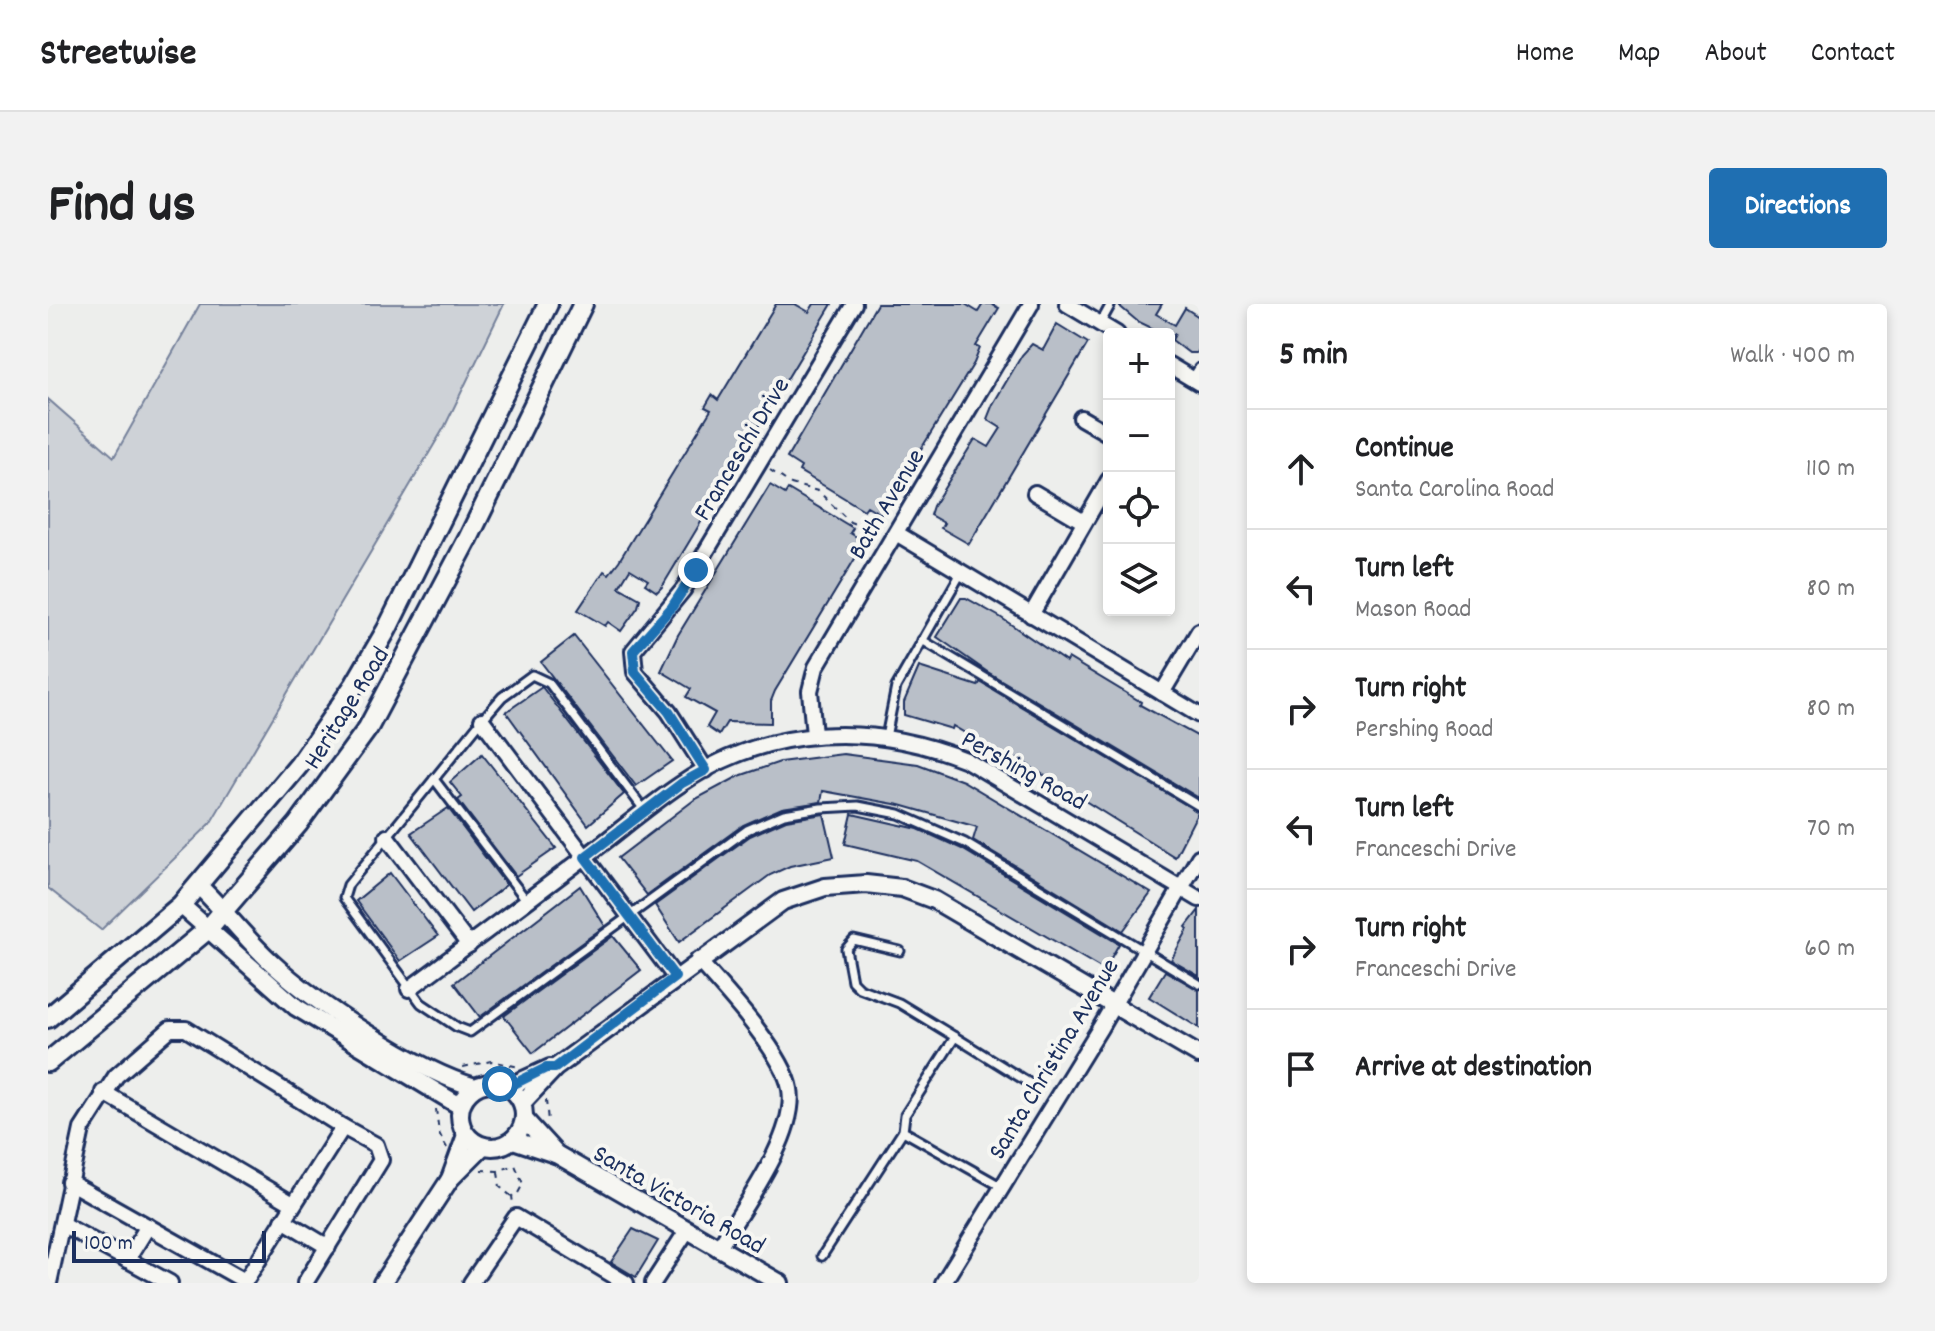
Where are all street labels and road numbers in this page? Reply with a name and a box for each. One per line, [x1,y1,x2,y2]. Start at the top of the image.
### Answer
street label: Franceschi Drive [686,371,800,529]
street label: Bath Avenue [840,443,936,567]
street label: Heritage Road [296,640,400,777]
street label: Pershing Road [954,722,1093,822]
street label: Santa Christina Avenue [980,952,1130,1168]
street label: Santa Victoria Road [585,1137,771,1265]

